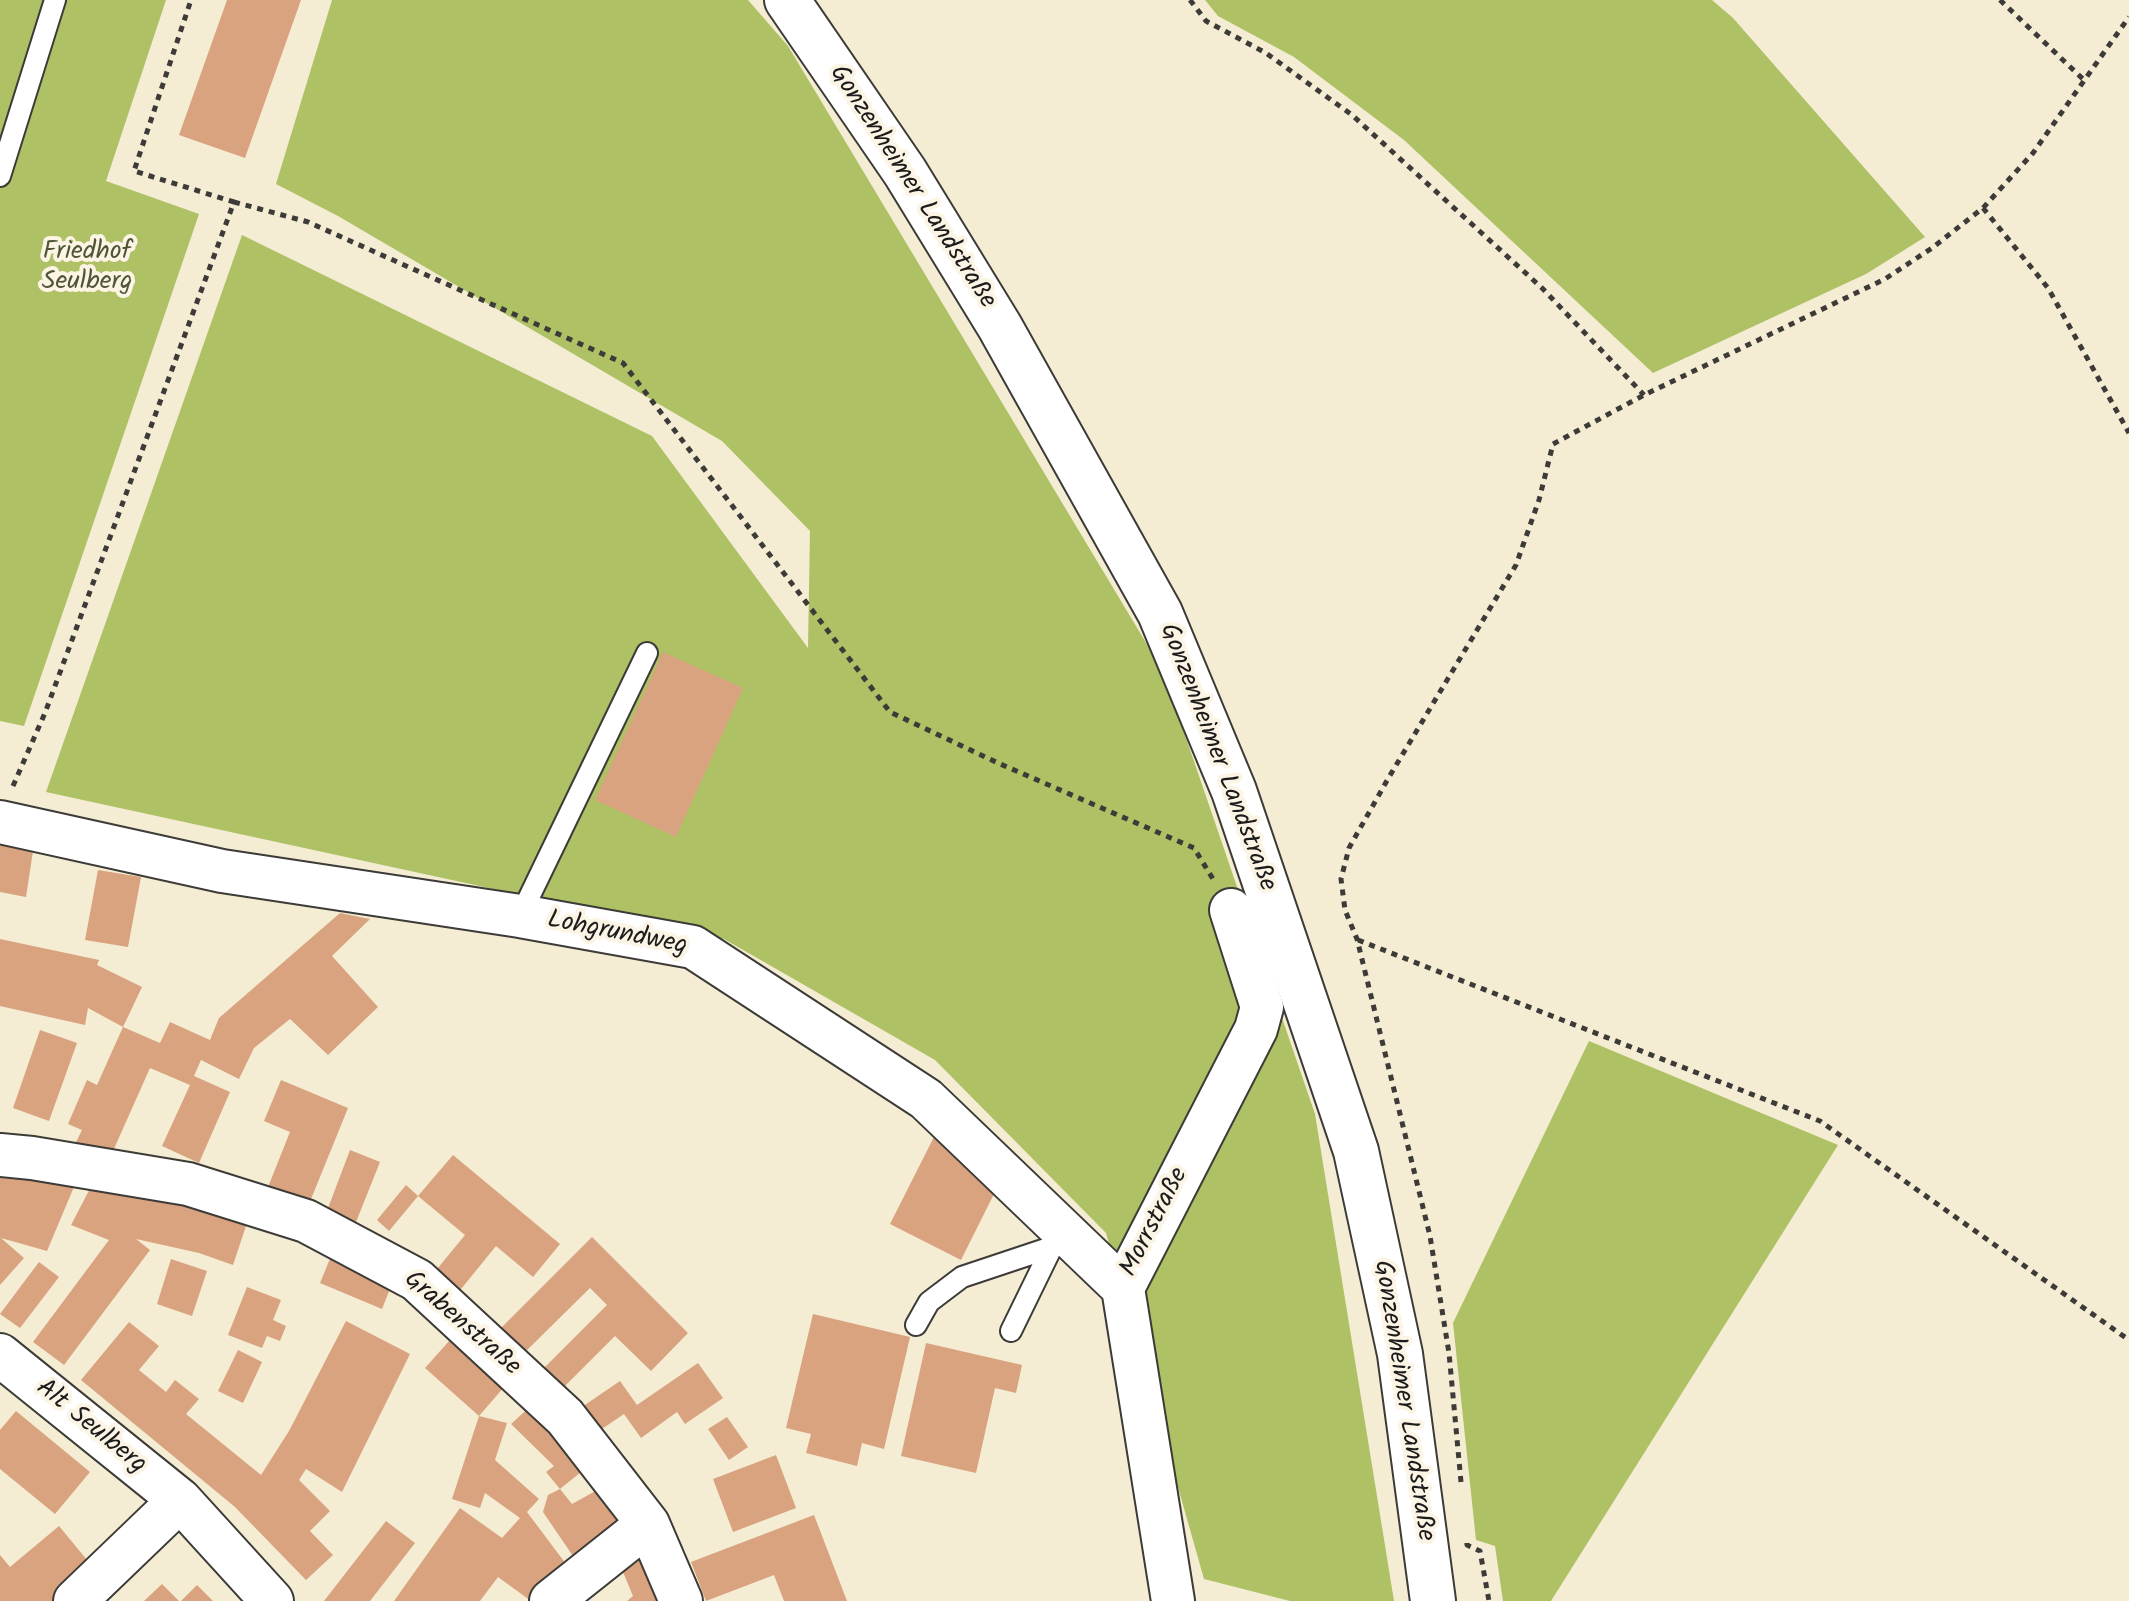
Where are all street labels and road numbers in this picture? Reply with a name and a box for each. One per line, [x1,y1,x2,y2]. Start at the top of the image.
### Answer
street label: Gonzenheimer Landstraße [821,60,1001,316]
street label: Gonzenheimer Landstraße [1151,620,1281,896]
street label: Lohgrundweg [544,906,690,964]
street label: Morrstraße [1115,1163,1197,1283]
street label: Gonzenheimer Landstraße [1364,1258,1440,1544]
street label: Grabenstraße [396,1266,526,1384]
street label: Alt Seulberg [28,1374,152,1482]

